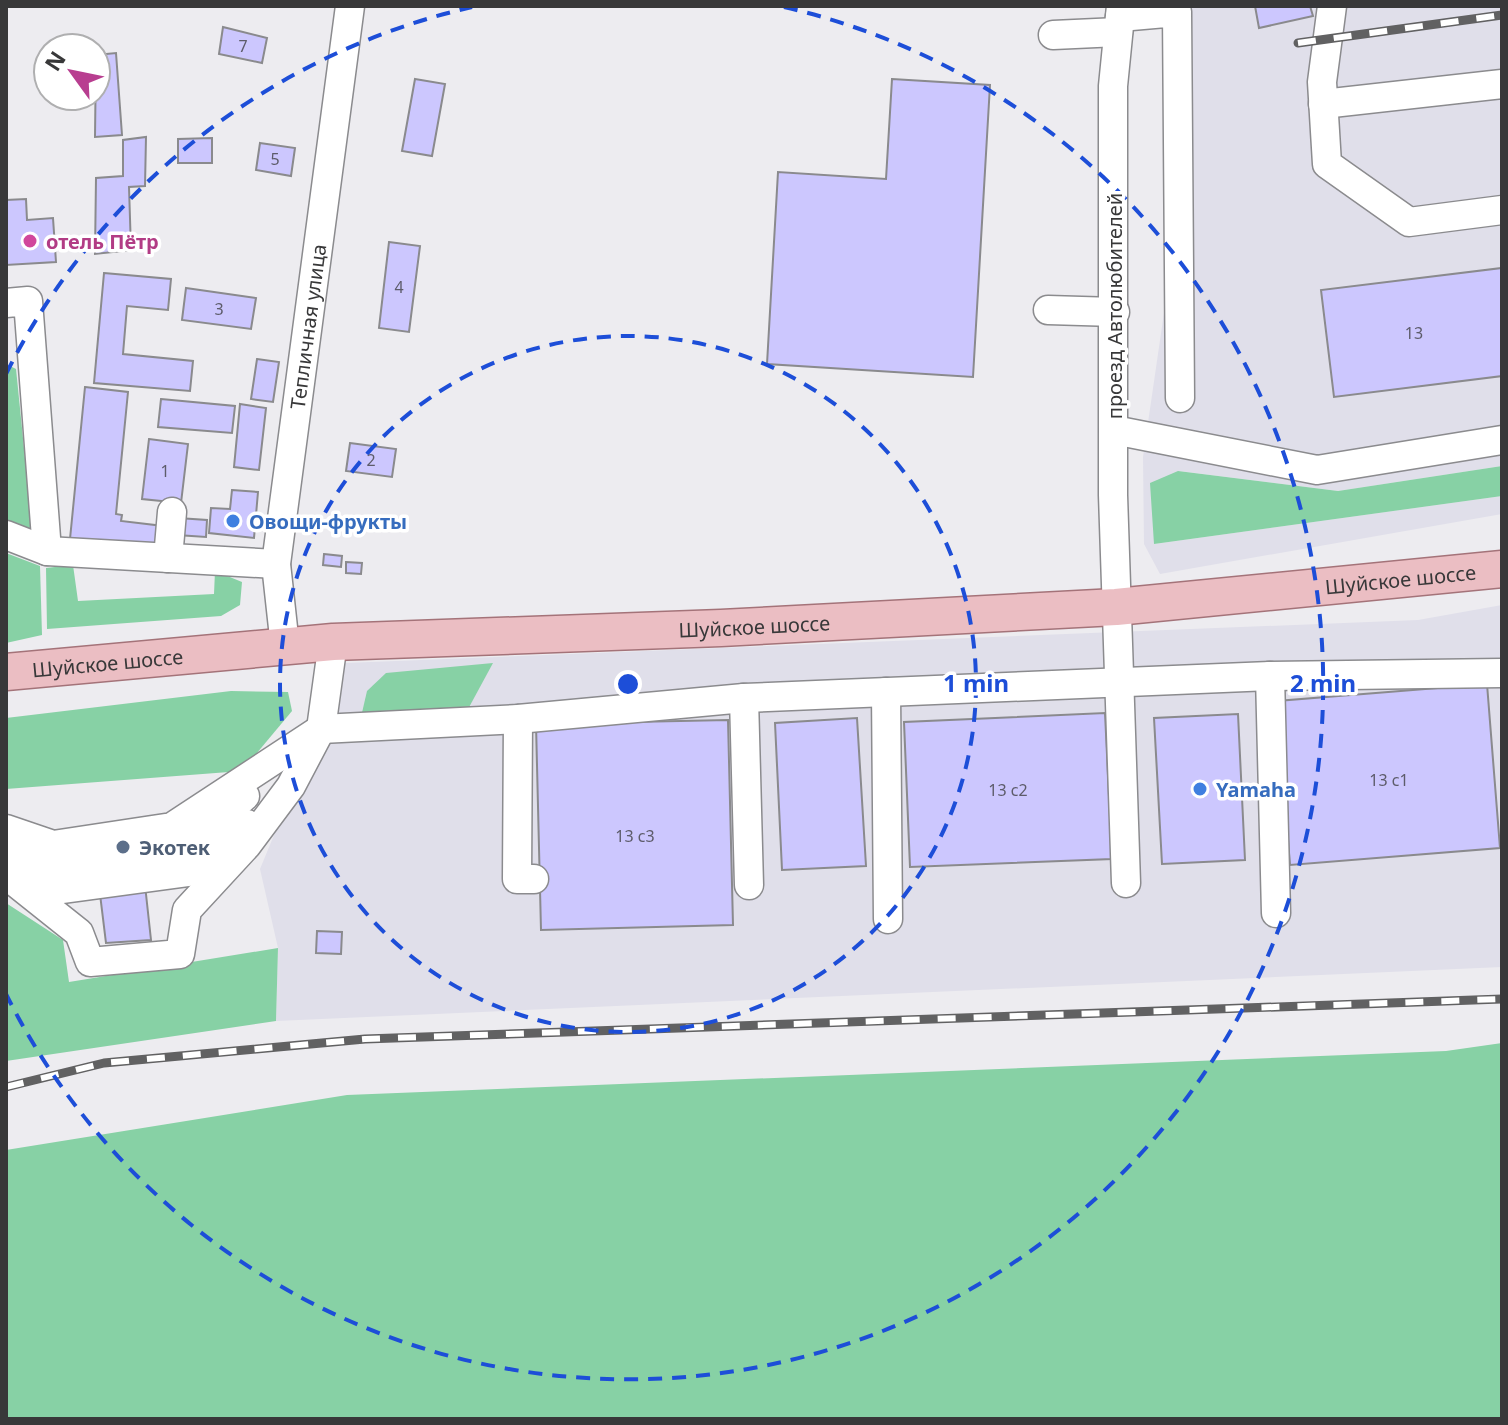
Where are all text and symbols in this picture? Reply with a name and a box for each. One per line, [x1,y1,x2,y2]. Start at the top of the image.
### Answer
north arrow [32,32,112,112]
house number: 7 [238,35,248,57]
text: N [37,45,72,76]
house number: 5 [270,148,280,170]
street label: проезд Автолюбителей [1101,193,1128,419]
place label: отель Пётр [46,228,159,255]
marker: отель Пётр [21,232,39,250]
street label: Тепличная улица [283,242,332,411]
house number: 4 [394,276,404,298]
house number: 3 [214,298,224,320]
house number: 13 [1405,322,1423,344]
house number: 2 [366,449,376,471]
house number: 1 [160,460,170,482]
place label: Овощи-фрукты [249,508,407,535]
marker: Овощи-фрукты [224,512,242,530]
street label: Шуйское шоссе [1324,558,1477,600]
street label: Шуйское шоссе [678,609,831,643]
street label: Шуйское шоссе [31,642,184,683]
text: 1 min [943,666,1009,699]
text: 2 min [1290,666,1356,699]
centre of rings [614,670,642,698]
house number: 13 с1 [1369,769,1409,791]
place label: Yamaha [1216,776,1296,803]
house number: 13 с2 [988,779,1028,801]
marker: Yamaha [1191,780,1209,798]
house number: 13 с3 [615,825,655,847]
place label: Экотек [139,834,211,861]
marker: Экотек [114,838,132,856]

